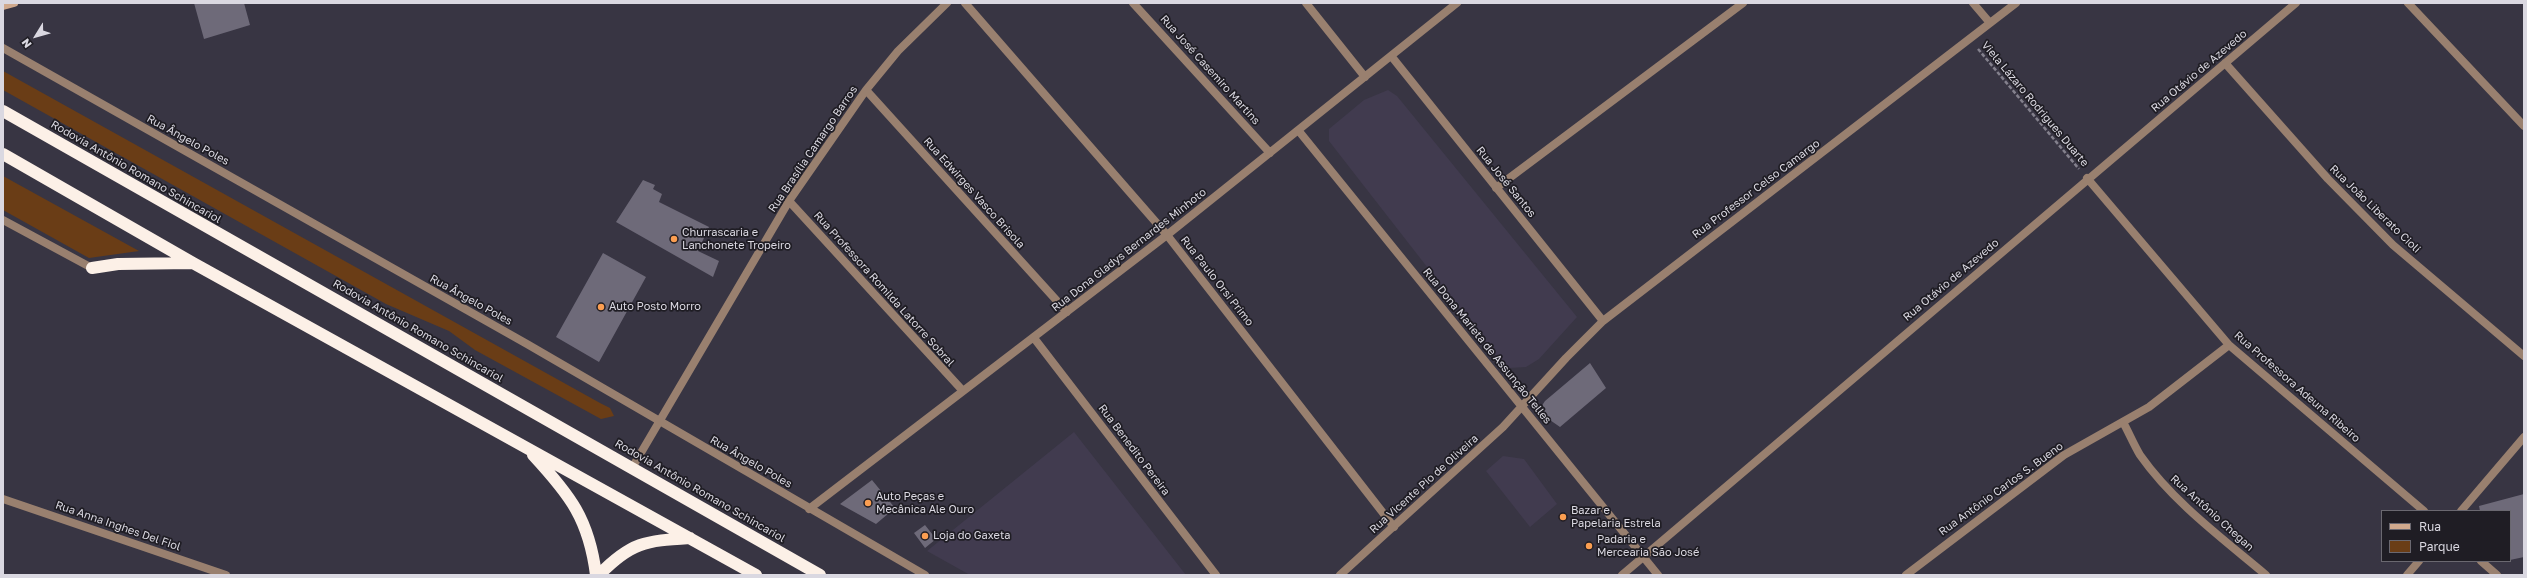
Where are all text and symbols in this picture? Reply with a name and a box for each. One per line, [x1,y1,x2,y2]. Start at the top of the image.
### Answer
street label: Rua José Casemiro Martins [1157,13,1263,127]
north arrow [16,16,56,56]
street label: Rua Otávio de Azevedo [2149,27,2249,115]
text: N [18,36,34,51]
street label: Viela Lázaro Rodrigues Duarte [1979,39,2091,169]
street label: Rua Brasília Camargo Barros [766,83,860,215]
street label: Rua Ângelo Poles [144,112,232,168]
street label: Rodovia Antônio Romano Schincariol [49,118,223,226]
street label: Rua Edwirges Vasco Brisola [921,135,1027,251]
street label: Rua Professor Celso Camargo [1690,137,1822,241]
street label: Rua José Santos [1473,144,1539,220]
street label: Rua João Liberato Cioli [2327,162,2423,256]
street label: Rua Dona Gladys Bernardes Minhoto [1049,186,1209,314]
street label: Rua Professora Romilda Latorre Sobral [811,209,957,369]
place label: Churrascaria e Lanchonete Tropeiro [682,226,791,252]
street label: Rua Paulo Orsi Primo [1178,233,1256,329]
marker: Churrascaria e Lanchonete Tropeiro [669,234,679,244]
street label: Rua Otávio de Azevedo [1901,236,2001,324]
street label: Rua Dona Marieta de Assunção Telles [1420,265,1554,427]
street label: Rua Ângelo Poles [427,272,515,328]
street label: Rodovia Antônio Romano Schincariol [331,277,505,385]
place label: Auto Posto Morro [609,300,701,314]
marker: Auto Posto Morro [596,302,606,312]
street label: Rua Professora Adeuna Ribeiro [2231,329,2363,445]
street label: Rua Benedito Pereira [1095,402,1173,498]
street label: Rua Vicente Pio de Oliveira [1367,432,1481,536]
street label: Rua Ângelo Poles [708,433,794,491]
street label: Rodovia Antônio Romano Schincariol [613,437,787,545]
street label: Rua Antônio Carlos S. Bueno [1936,439,2066,539]
street label: Rua Antônio Chegan [2168,472,2256,554]
place label: Auto Peças e Mecânica Ale Ouro [876,490,974,516]
street label: Rua Anna Inghes Del Fiol [54,498,182,554]
marker: Auto Peças e Mecânica Ale Ouro [863,498,873,508]
place label: Bazar e Papelaria Estrela [1571,504,1661,530]
legend [2381,510,2511,562]
marker: Bazar e Papelaria Estrela [1558,512,1568,522]
text: Rua [2419,519,2441,534]
place label: Loja do Gaxeta [933,529,1011,543]
marker: Loja do Gaxeta [920,531,930,541]
place label: Padaria e Mercearia São José [1597,533,1699,559]
text: Parque [2419,539,2460,554]
marker: Padaria e Mercearia São José [1584,541,1594,551]

